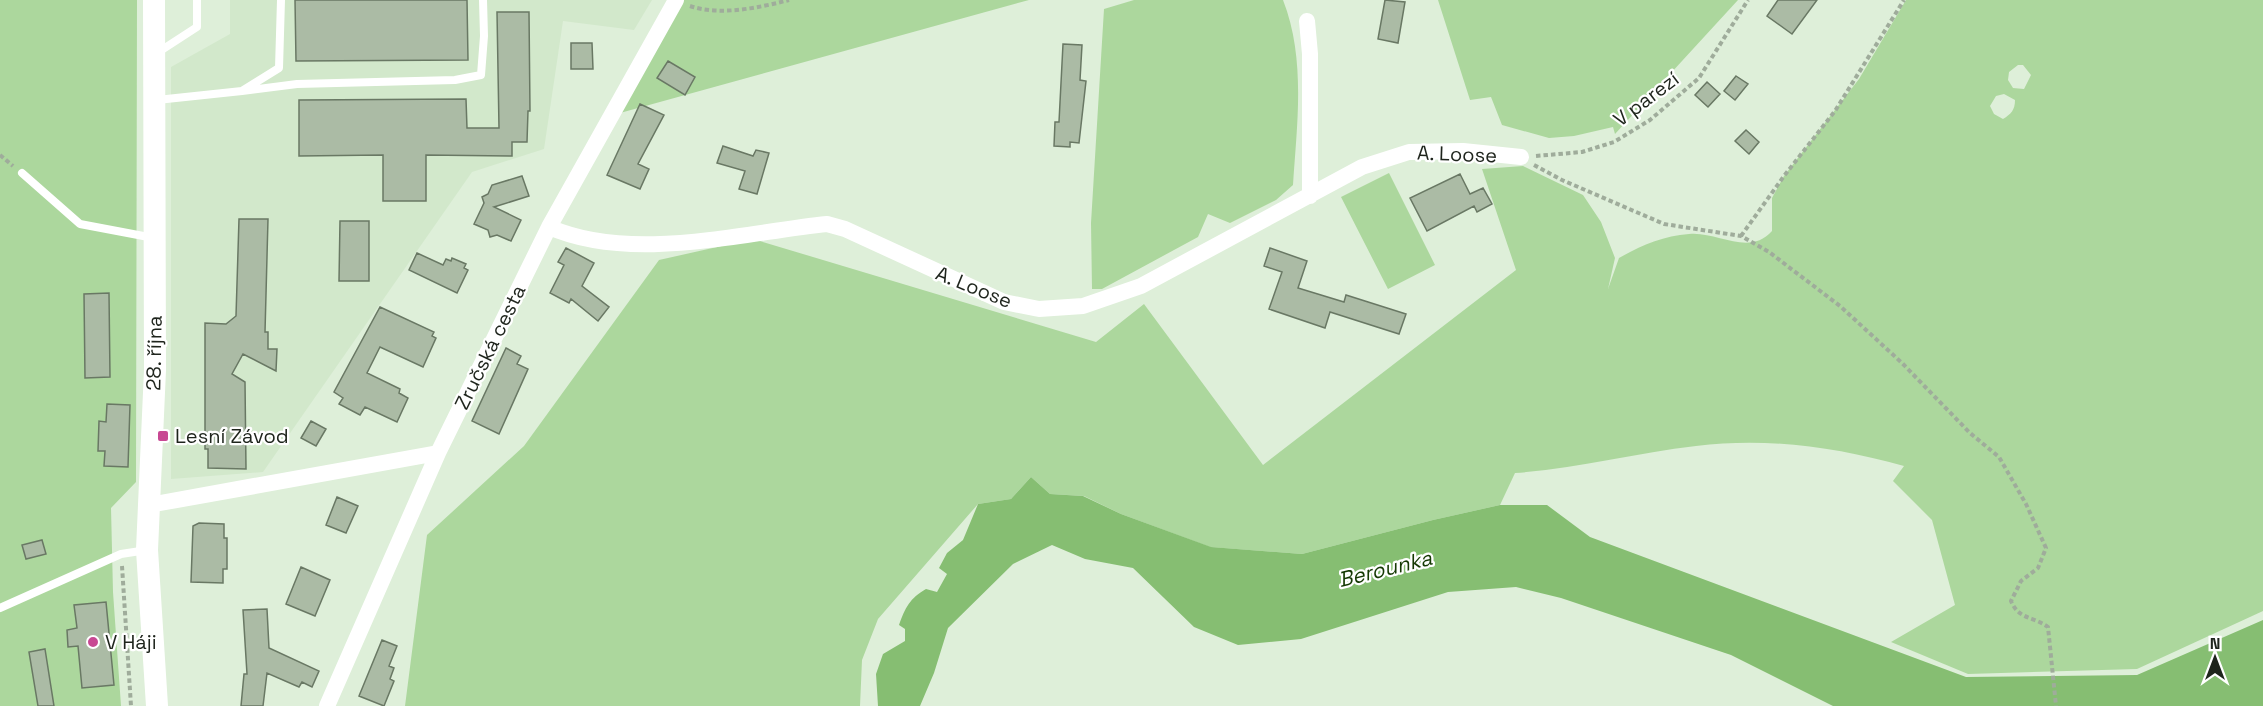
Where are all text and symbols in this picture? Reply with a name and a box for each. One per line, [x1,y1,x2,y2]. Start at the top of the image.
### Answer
street label: V parezí [1608,66,1684,132]
street label: A. Loose [1417,140,1497,168]
street label: A. Loose [932,260,1016,314]
street label: Zručská cesta [449,280,531,414]
street label: 28. října [140,315,168,391]
place label: Lesní Závod [175,423,289,449]
marker: Lesní Závod [156,429,170,443]
water label: Berounka [1335,544,1435,593]
north arrow [2185,628,2245,688]
place label: V Háji [105,629,157,655]
text: N [2210,633,2220,654]
marker: V Háji [86,635,100,649]

